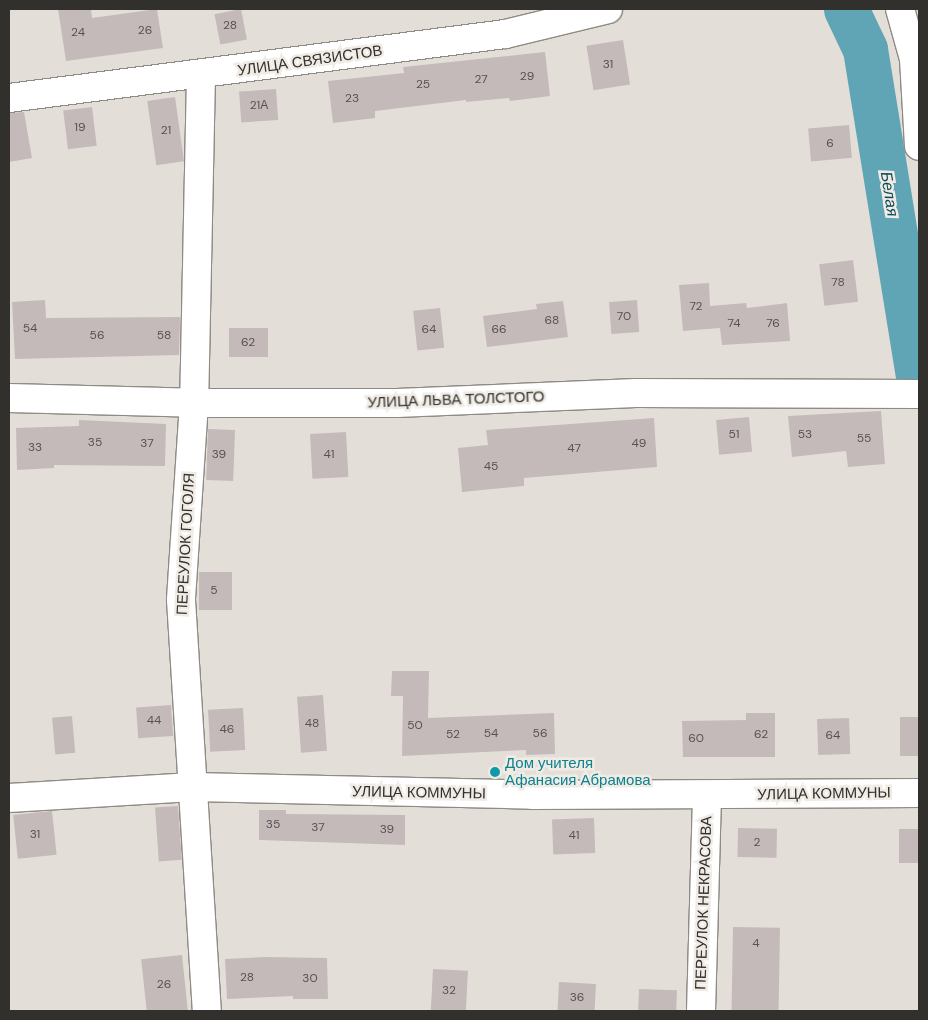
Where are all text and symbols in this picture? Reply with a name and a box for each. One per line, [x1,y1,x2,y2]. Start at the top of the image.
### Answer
house number: 28 [223,19,237,33]
house number: 26 [138,24,152,38]
house number: 24 [71,26,85,40]
street label: УЛИЦА СВЯЗИСТОВ [236,42,384,80]
house number: 31 [603,58,613,72]
house number: 29 [520,70,534,84]
house number: 27 [474,73,488,87]
house number: 25 [416,78,430,92]
house number: 23 [345,92,359,106]
house number: 21А [250,99,268,113]
house number: 19 [74,121,86,135]
house number: 21 [161,124,171,138]
house number: 6 [826,137,834,151]
water label: Белая [876,170,902,218]
house number: 78 [831,276,845,290]
house number: 72 [689,300,703,314]
house number: 70 [617,310,631,324]
house number: 68 [545,314,559,328]
house number: 74 [728,317,740,331]
house number: 76 [766,317,780,331]
house number: 54 [23,322,37,336]
house number: 64 [422,323,436,337]
house number: 66 [491,323,507,337]
house number: 56 [90,329,104,343]
house number: 58 [157,329,171,343]
house number: 62 [241,336,255,350]
street label: УЛИЦА ЛЬВА ТОЛСТОГО [367,388,545,412]
house number: 51 [728,428,740,442]
house number: 53 [798,428,812,442]
house number: 55 [857,432,871,446]
house number: 35 [88,436,102,450]
house number: 37 [140,437,154,451]
house number: 49 [632,437,646,451]
house number: 33 [28,441,42,455]
house number: 47 [567,442,581,456]
house number: 39 [212,448,226,462]
house number: 41 [323,448,335,462]
house number: 45 [484,460,498,474]
street label: ПЕРЕУЛОК ГОГОЛЯ [173,472,199,616]
house number: 5 [210,584,218,598]
house number: 44 [147,714,161,728]
house number: 48 [305,717,319,731]
house number: 50 [407,719,423,733]
house number: 46 [220,723,234,737]
house number: 54 [484,727,498,741]
house number: 56 [533,727,547,741]
house number: 52 [446,728,460,742]
house number: 62 [754,728,768,742]
house number: 64 [826,729,840,743]
house number: 60 [688,732,704,746]
place label: Дом учителя Афанасия Абрамова [505,754,651,789]
marker: Дом учителя Афанасия Абрамова [489,766,501,778]
street label: УЛИЦА КОММУНЫ [352,783,486,803]
street label: УЛИЦА КОММУНЫ [757,784,891,804]
street label: ПЕРЕУЛОК НЕКРАСОВА [692,816,716,990]
house number: 35 [266,818,280,832]
house number: 37 [311,821,325,835]
house number: 39 [380,823,394,837]
house number: 31 [30,828,40,842]
house number: 41 [568,829,580,843]
house number: 2 [754,836,760,850]
house number: 4 [752,937,760,951]
house number: 28 [240,971,254,985]
house number: 30 [302,972,318,986]
house number: 26 [157,978,171,992]
house number: 32 [442,984,456,998]
house number: 36 [570,991,584,1005]

